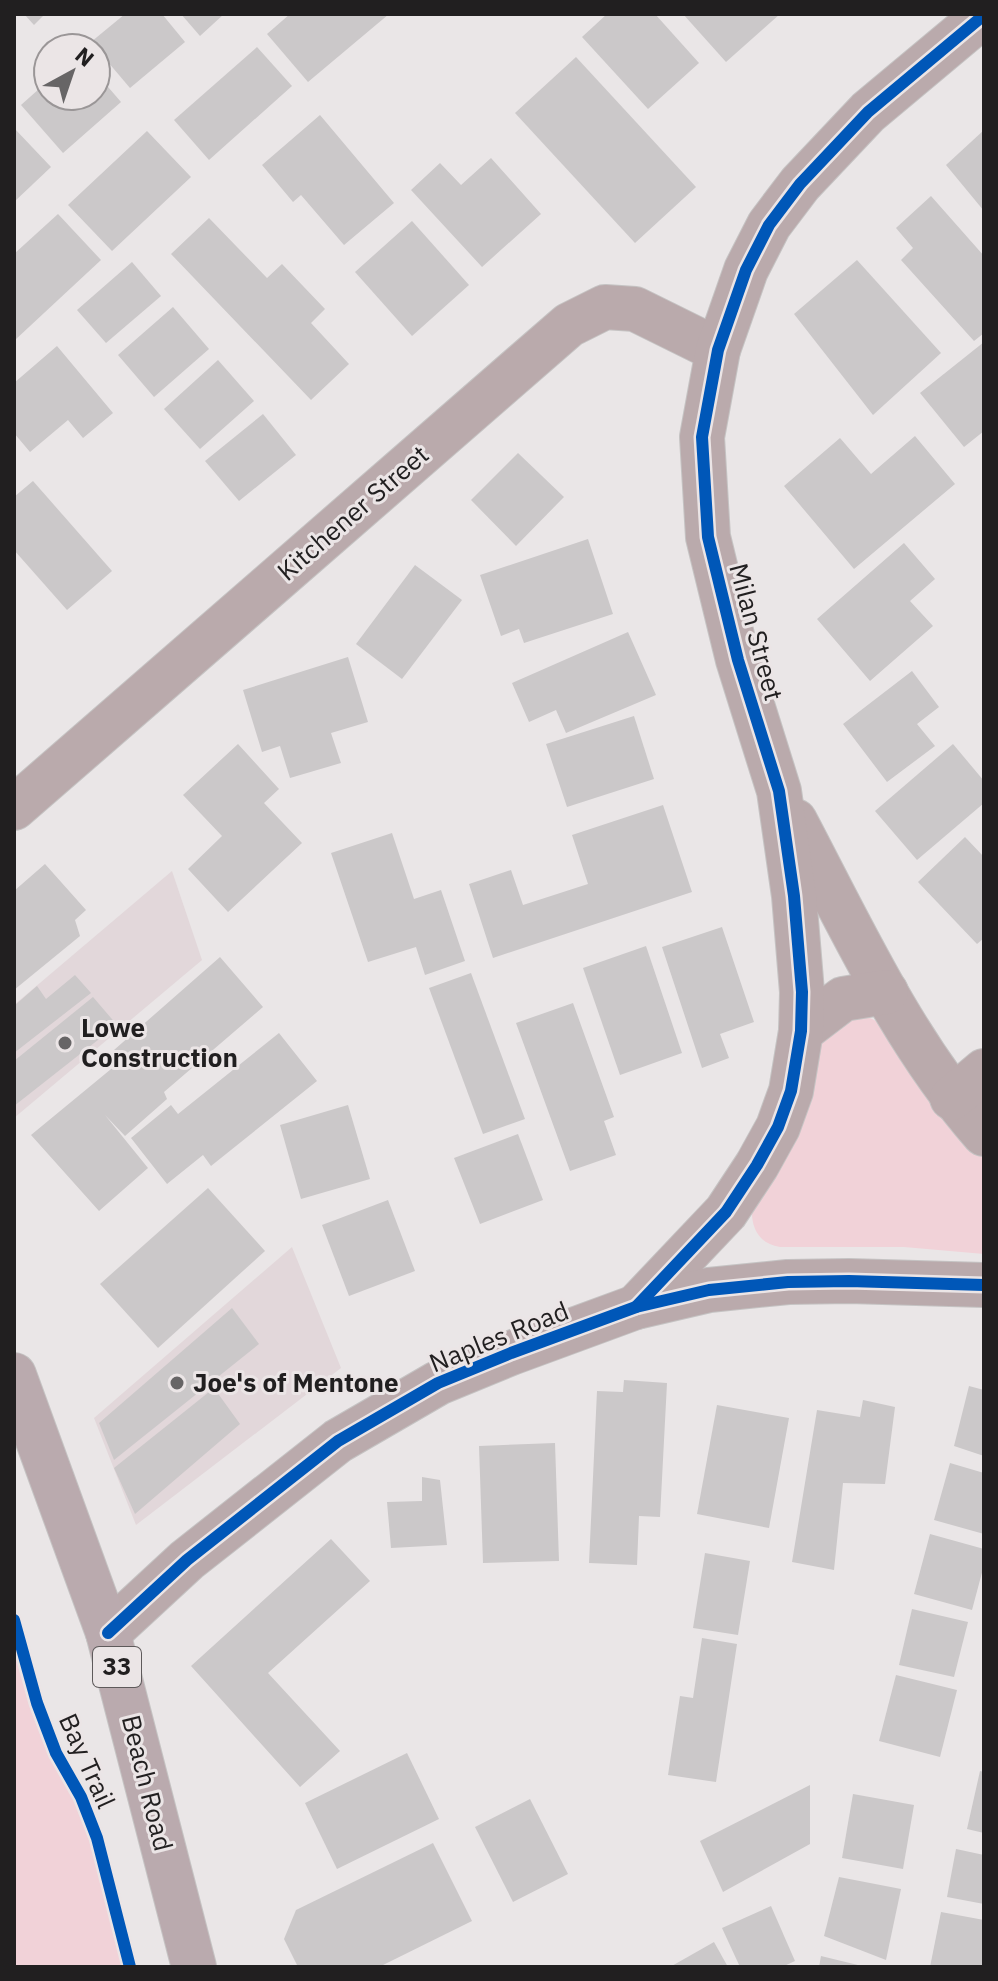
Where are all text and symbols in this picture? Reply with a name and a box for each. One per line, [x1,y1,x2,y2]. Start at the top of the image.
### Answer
north arrow [32,32,112,112]
text: N [70,40,101,73]
street label: Kitchener Street [269,437,435,587]
street label: Milan Street [722,559,792,704]
place label: Lowe Construction [81,1010,238,1074]
marker: Lowe Construction [56,1034,74,1052]
street label: Naples Road [424,1293,573,1379]
place label: Joe's of Mentone [193,1365,399,1399]
marker: Joe's of Mentone [168,1374,186,1392]
road number: 33 [93,1647,141,1687]
street label: Bay Trail [52,1708,124,1813]
street label: Beach Road [115,1711,181,1854]

